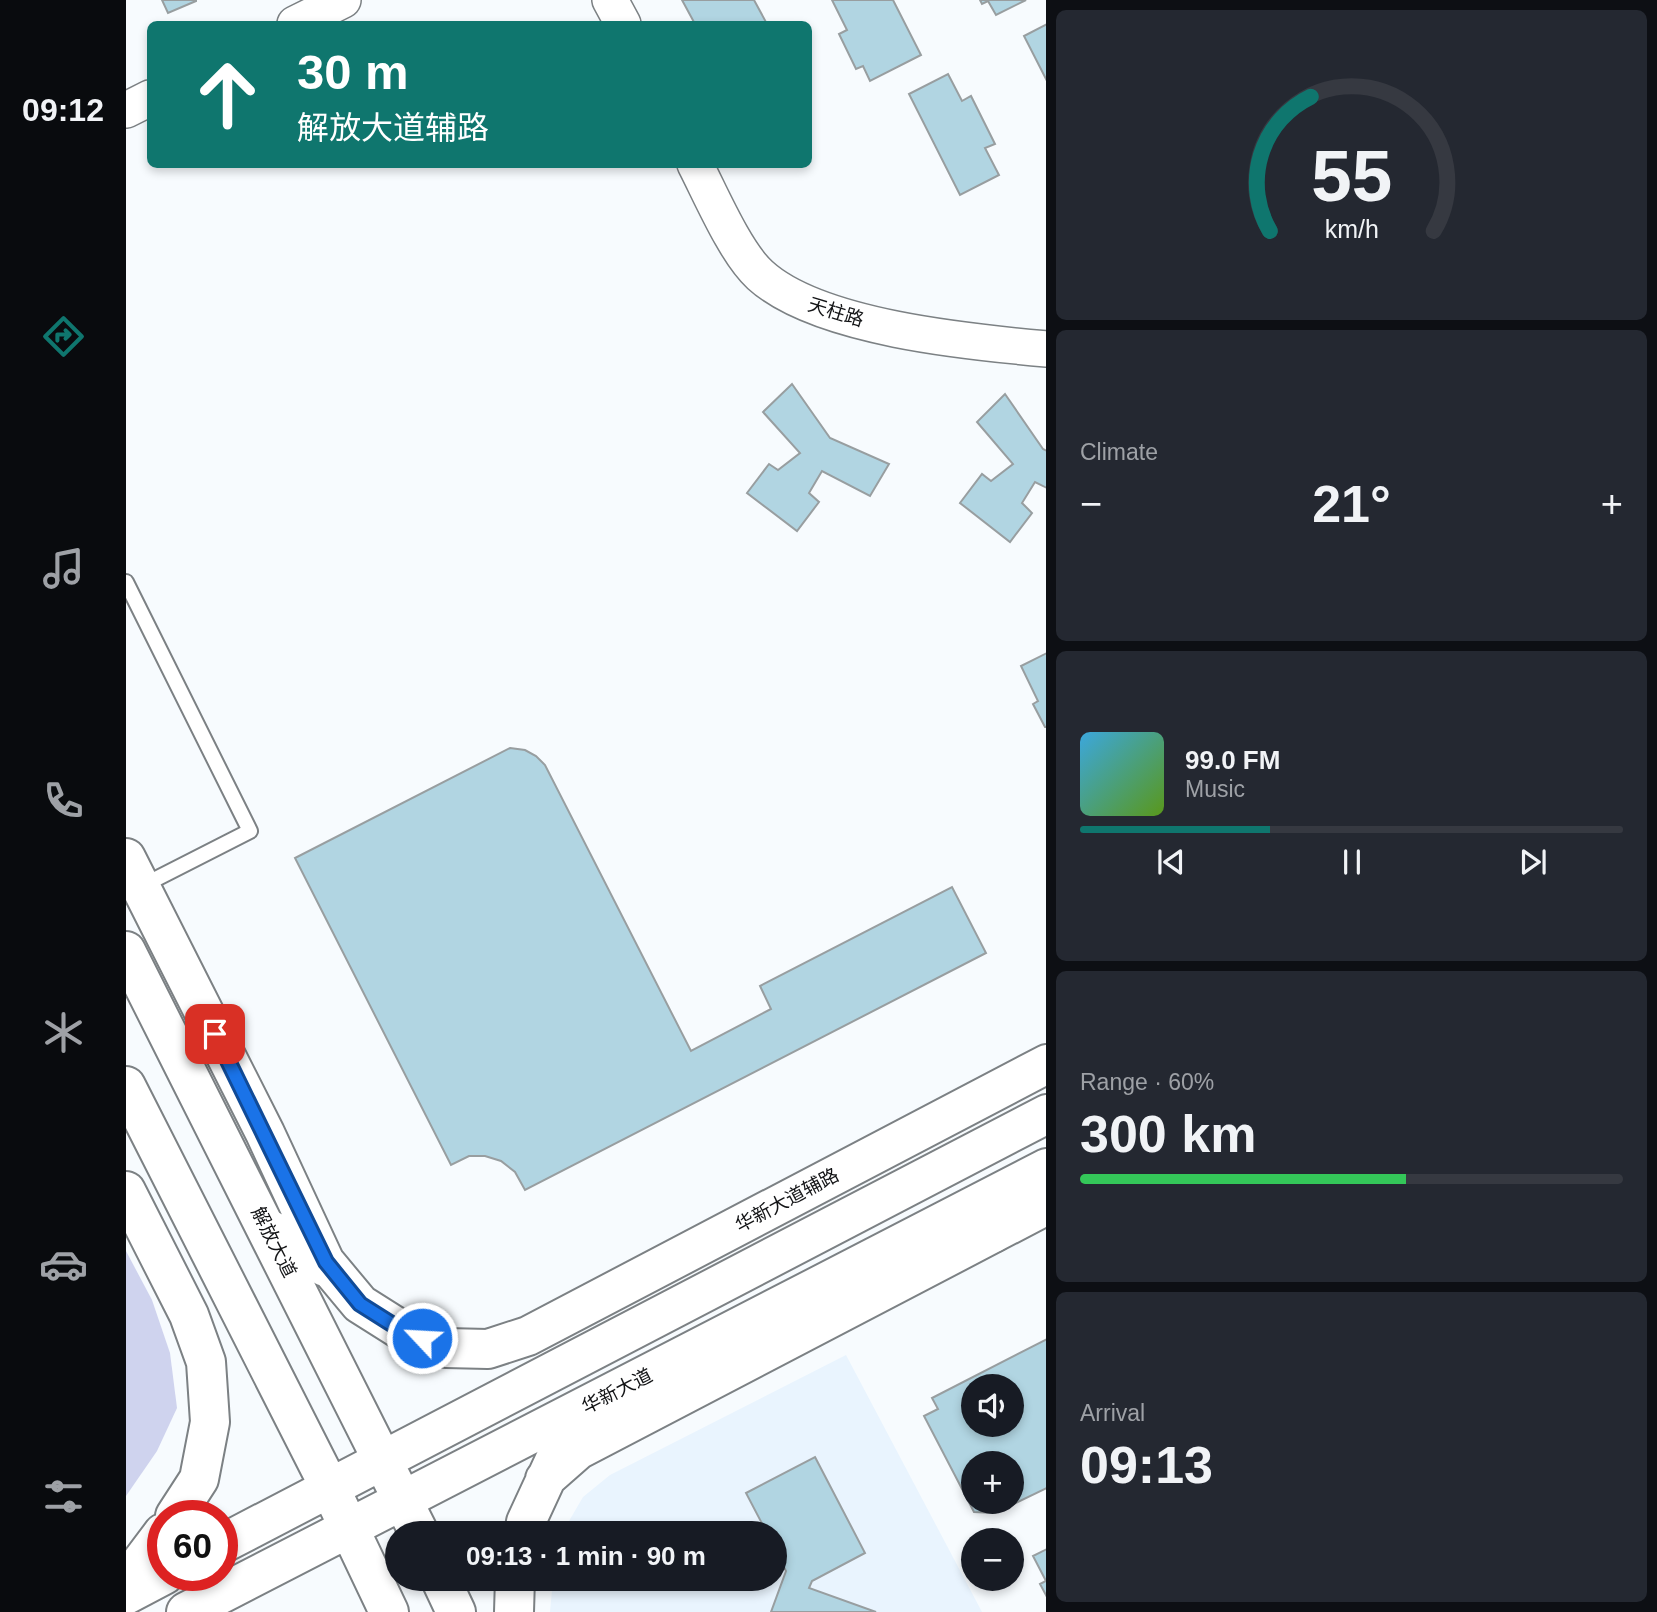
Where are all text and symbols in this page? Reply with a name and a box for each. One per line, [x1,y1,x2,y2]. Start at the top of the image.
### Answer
text: 30 m [297,45,409,99]
icon: ahead [182,49,273,140]
text: 09:12 [22,92,104,128]
text: 解放大道辅路 [297,110,489,146]
text: 55 [1311,136,1392,217]
text: km/h [1324,215,1379,243]
street label: 天柱路 [806,294,866,330]
icon: directions [39,312,88,361]
text: Climate [1080,439,1158,465]
text: 21° [1312,475,1391,533]
text: − [1080,483,1102,525]
text: + [1601,483,1623,525]
icon: music [39,544,88,593]
text: 99.0 FM [1185,745,1280,775]
icon: phone [39,776,88,825]
text: Music [1185,776,1245,802]
icon: previous [1152,843,1190,881]
icon: pause [1333,843,1371,881]
icon: next [1514,843,1552,881]
pin [185,1004,245,1064]
icon: climate [39,1008,88,1057]
icon: arrive [196,1015,234,1053]
text: Range · 60% [1080,1069,1214,1095]
text: 300 km [1080,1105,1256,1163]
street label: 华新大道辅路 [732,1164,842,1236]
street label: 解放大道 [247,1203,301,1281]
icon: car [39,1240,88,1289]
position arrow [385,1301,459,1375]
street label: 华新大道 [578,1364,656,1418]
map controls [961,1374,1024,1591]
button: sound [961,1374,1024,1437]
text: Arrival [1080,1400,1145,1426]
text: 09:13 [1080,1436,1213,1494]
button: + [961,1451,1024,1514]
icon: filters [39,1472,88,1521]
speed limit sign: 60 [147,1500,238,1591]
button: − [961,1528,1024,1591]
text: 09:13 · 1 min · 90 m [466,1541,706,1571]

